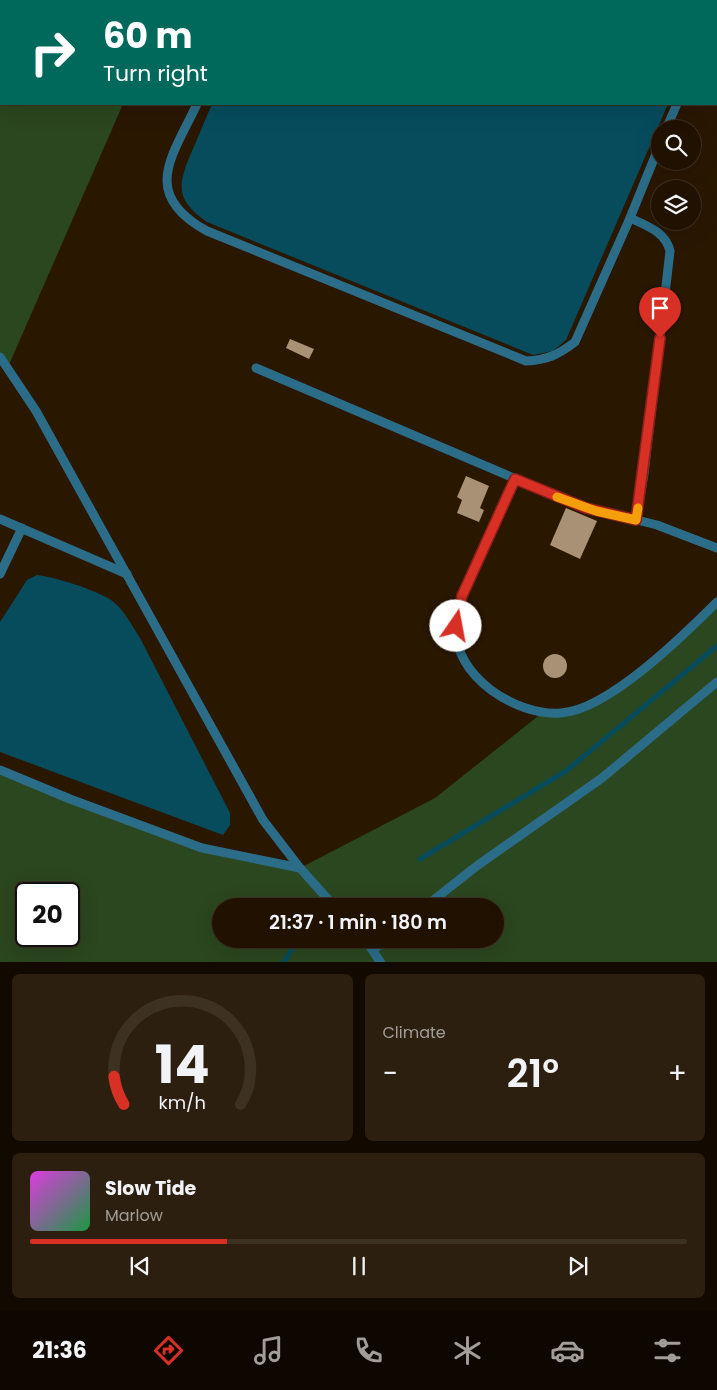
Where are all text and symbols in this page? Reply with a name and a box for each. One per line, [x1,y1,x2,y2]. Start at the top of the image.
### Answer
text: 60 m [103,11,193,60]
icon: right [20,20,85,85]
text: Turn right [103,58,208,89]
map controls [651,120,701,230]
button: search [651,120,701,170]
button: layers [651,180,701,230]
pin [639,287,681,338]
icon: arrive [646,294,674,322]
position arrow [429,599,481,651]
speed limit sign: 20 [15,882,80,947]
text: 21:37 · 1 min · 180 m [269,909,447,936]
text: Climate [383,1021,446,1044]
text: 14 [155,1028,210,1101]
text: 21° [507,1047,559,1100]
text: − [383,1054,398,1093]
text: + [668,1054,687,1093]
text: km/h [158,1090,206,1115]
text: Slow Tide [105,1175,196,1202]
text: Marlow [105,1204,163,1227]
icon: previous [126,1252,154,1280]
icon: pause [345,1252,373,1280]
icon: next [564,1252,592,1280]
icon: directions [151,1333,186,1368]
icon: music [251,1333,286,1368]
icon: phone [351,1333,386,1368]
icon: climate [450,1333,485,1368]
icon: car [550,1333,585,1368]
icon: filters [650,1333,685,1368]
text: 21:36 [32,1335,87,1366]

